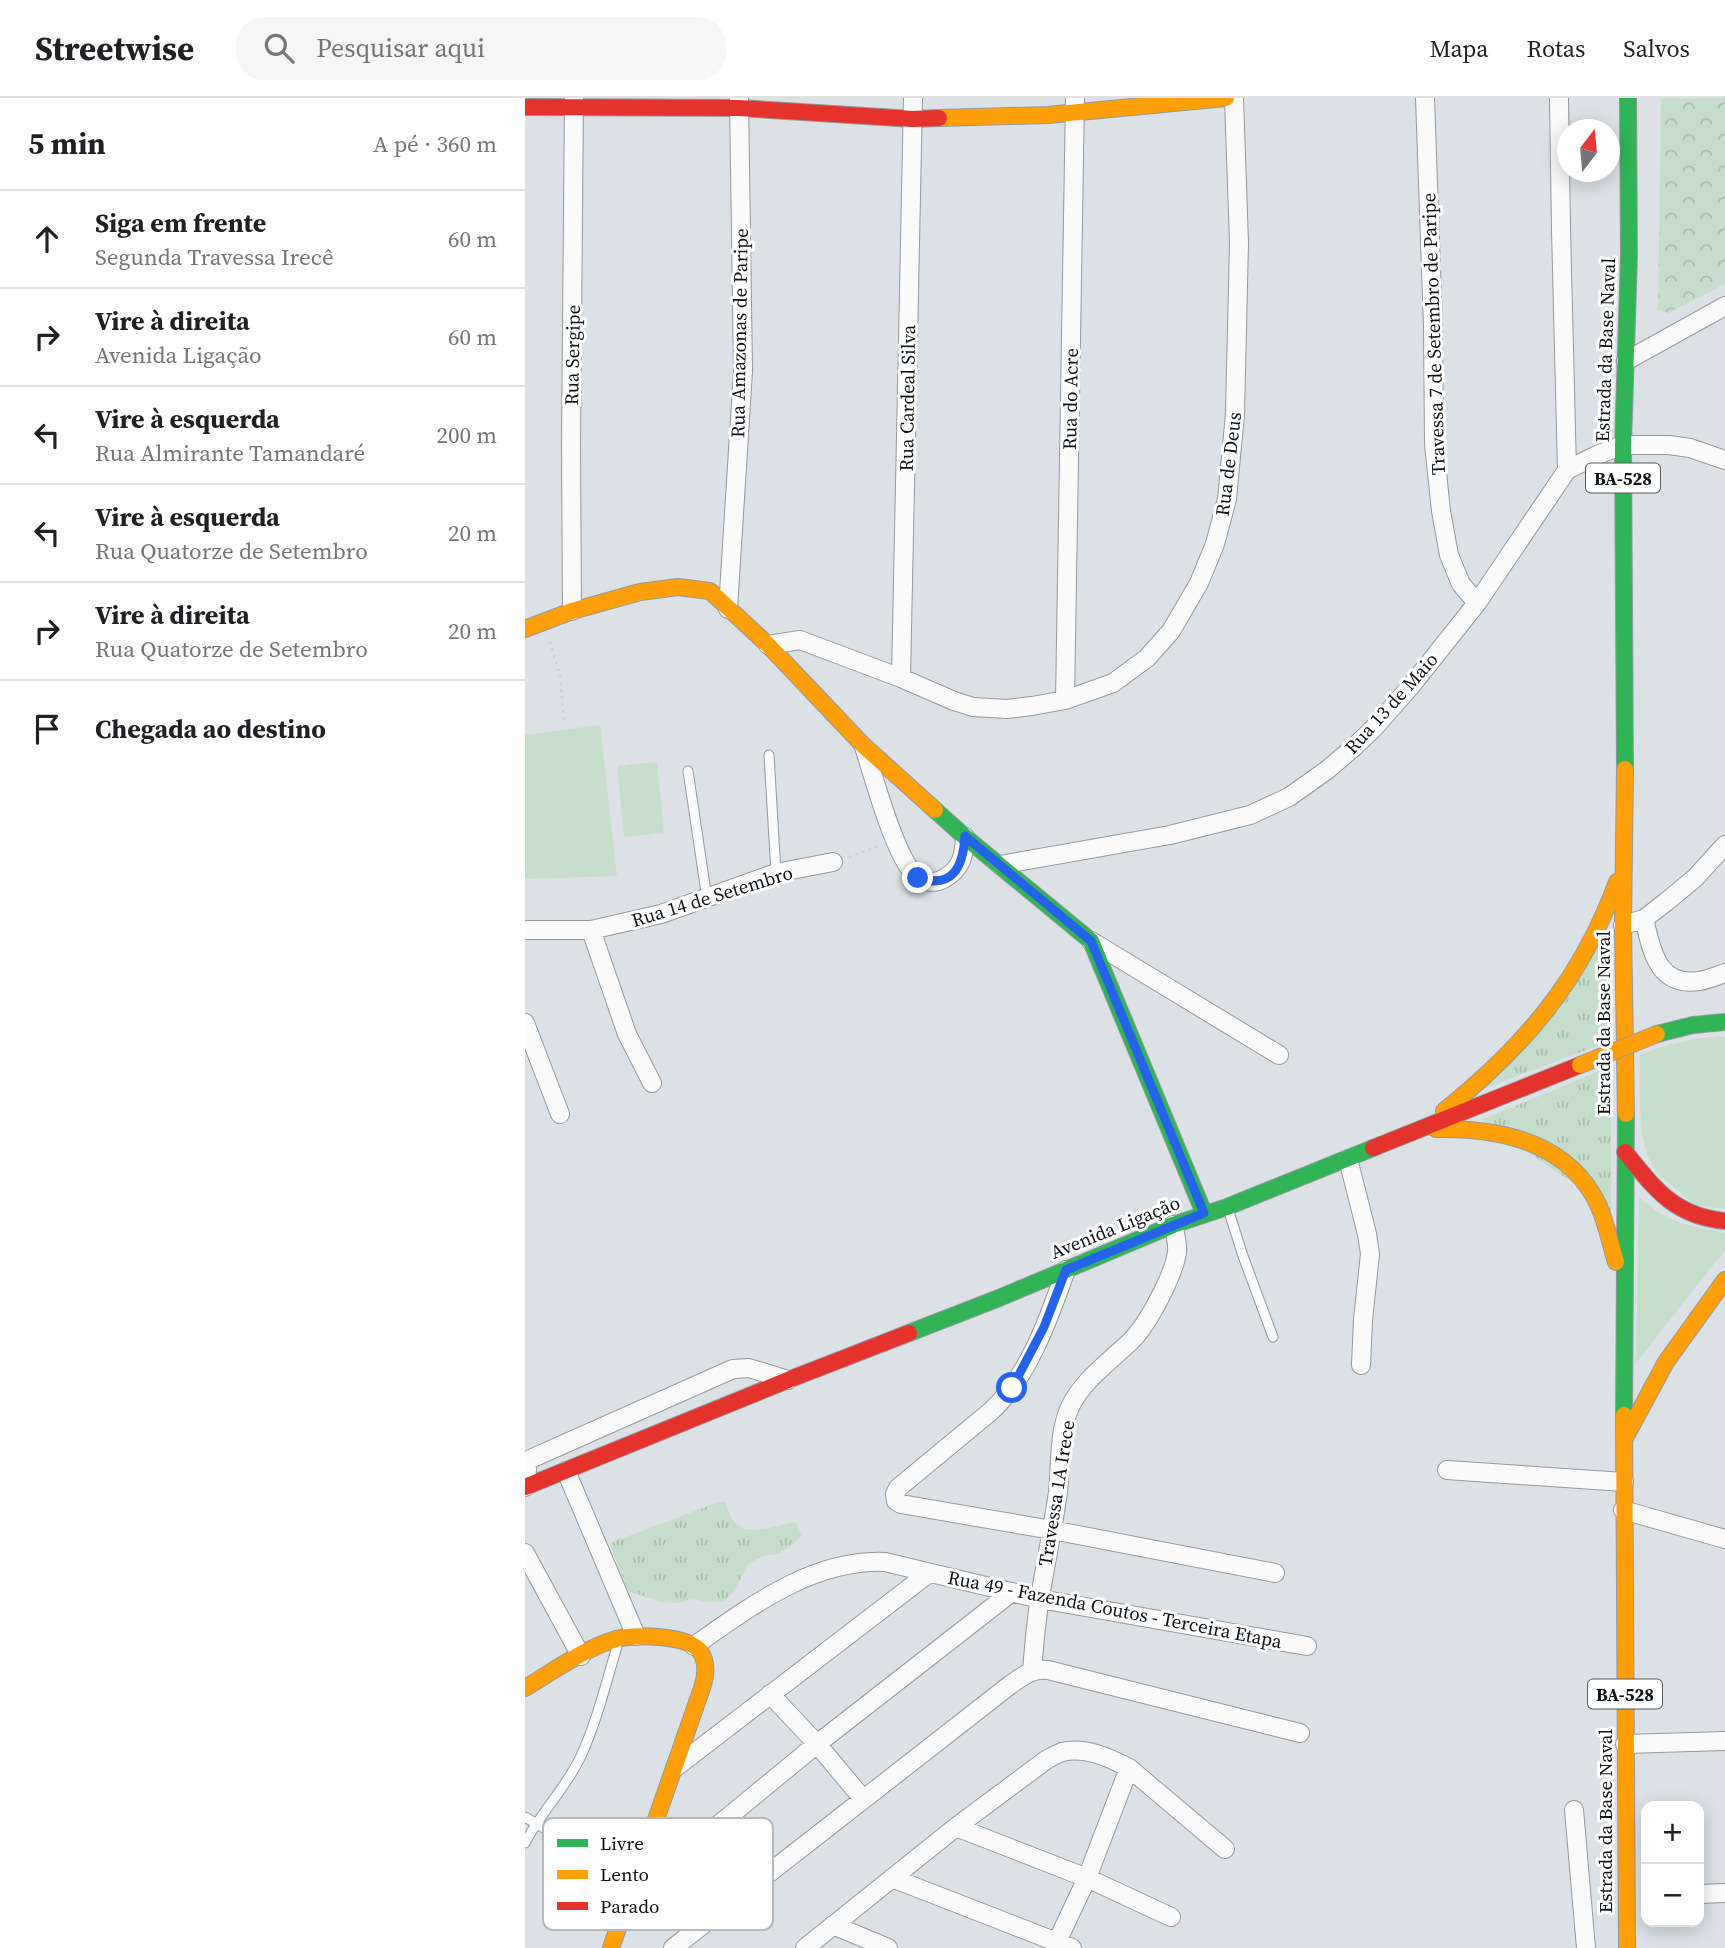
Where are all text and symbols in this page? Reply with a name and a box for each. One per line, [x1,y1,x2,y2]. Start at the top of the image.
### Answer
search box [236,17,726,80]
text: Streetwise [35,26,194,71]
icon: search [260,29,298,67]
text: Pesquisar aqui [316,30,485,66]
text: Mapa [1429,32,1489,65]
text: Rotas [1527,32,1585,65]
text: Salvos [1623,32,1690,65]
north arrow [1557,119,1620,182]
text: 5 min [28,123,106,164]
text: A pé · 360 m [373,128,497,160]
street label: Travessa 7 de Setembro de Paripe [1415,192,1451,476]
text: Siga em frente [95,205,266,241]
icon: ahead [28,220,66,258]
text: 60 m [448,223,497,255]
street label: Rua Amazonas de Paripe [724,228,754,438]
text: Segunda Travessa Irecê [95,241,334,273]
street label: Estrada da Base Naval [1589,257,1621,443]
text: Vire à direita [95,303,250,339]
street label: Rua Sergipe [558,304,586,406]
icon: right [28,318,66,356]
text: 60 m [448,321,497,353]
street label: Rua Cardeal Silva [893,324,921,472]
text: Avenida Ligação [95,339,262,371]
street label: Rua do Acre [1056,348,1084,450]
text: Vire à esquerda [95,401,280,437]
street label: Rua de Deus [1209,410,1247,518]
icon: left [28,416,66,454]
text: 200 m [436,419,497,451]
text: Rua Almirante Tamandaré [95,437,365,469]
road number: BA-528 [1586,464,1660,492]
text: Vire à esquerda [95,499,280,535]
icon: left [28,514,66,552]
text: 20 m [448,517,497,549]
text: Rua Quatorze de Setembro [95,535,368,567]
text: Vire à direita [95,597,250,633]
icon: right [28,612,66,650]
text: 20 m [448,615,497,647]
text: Rua Quatorze de Setembro [95,633,368,665]
street label: Rua 13 de Maio [1338,647,1444,759]
icon: arrive [28,710,66,748]
text: Chegada ao destino [95,711,326,747]
street label: Rua 14 de Setembro [628,859,796,933]
route end [902,862,933,893]
street label: Estrada da Base Naval [1590,930,1616,1115]
street label: Avenida Ligação [1046,1189,1184,1265]
route start [996,1372,1027,1403]
street label: Travessa 1A Irece [1032,1418,1080,1568]
street label: Rua 49 - Fazenda Coutos - Terceira Etapa [946,1564,1285,1654]
road number: BA-528 [1588,1680,1662,1708]
street label: Estrada da Base Naval [1592,1728,1618,1913]
map controls [1641,1801,1704,1927]
button: + [1641,1801,1704,1864]
legend [543,1818,773,1930]
text: Livre [600,1830,644,1856]
text: Lento [600,1861,649,1887]
button: − [1641,1864,1704,1927]
text: Parado [600,1893,659,1919]

